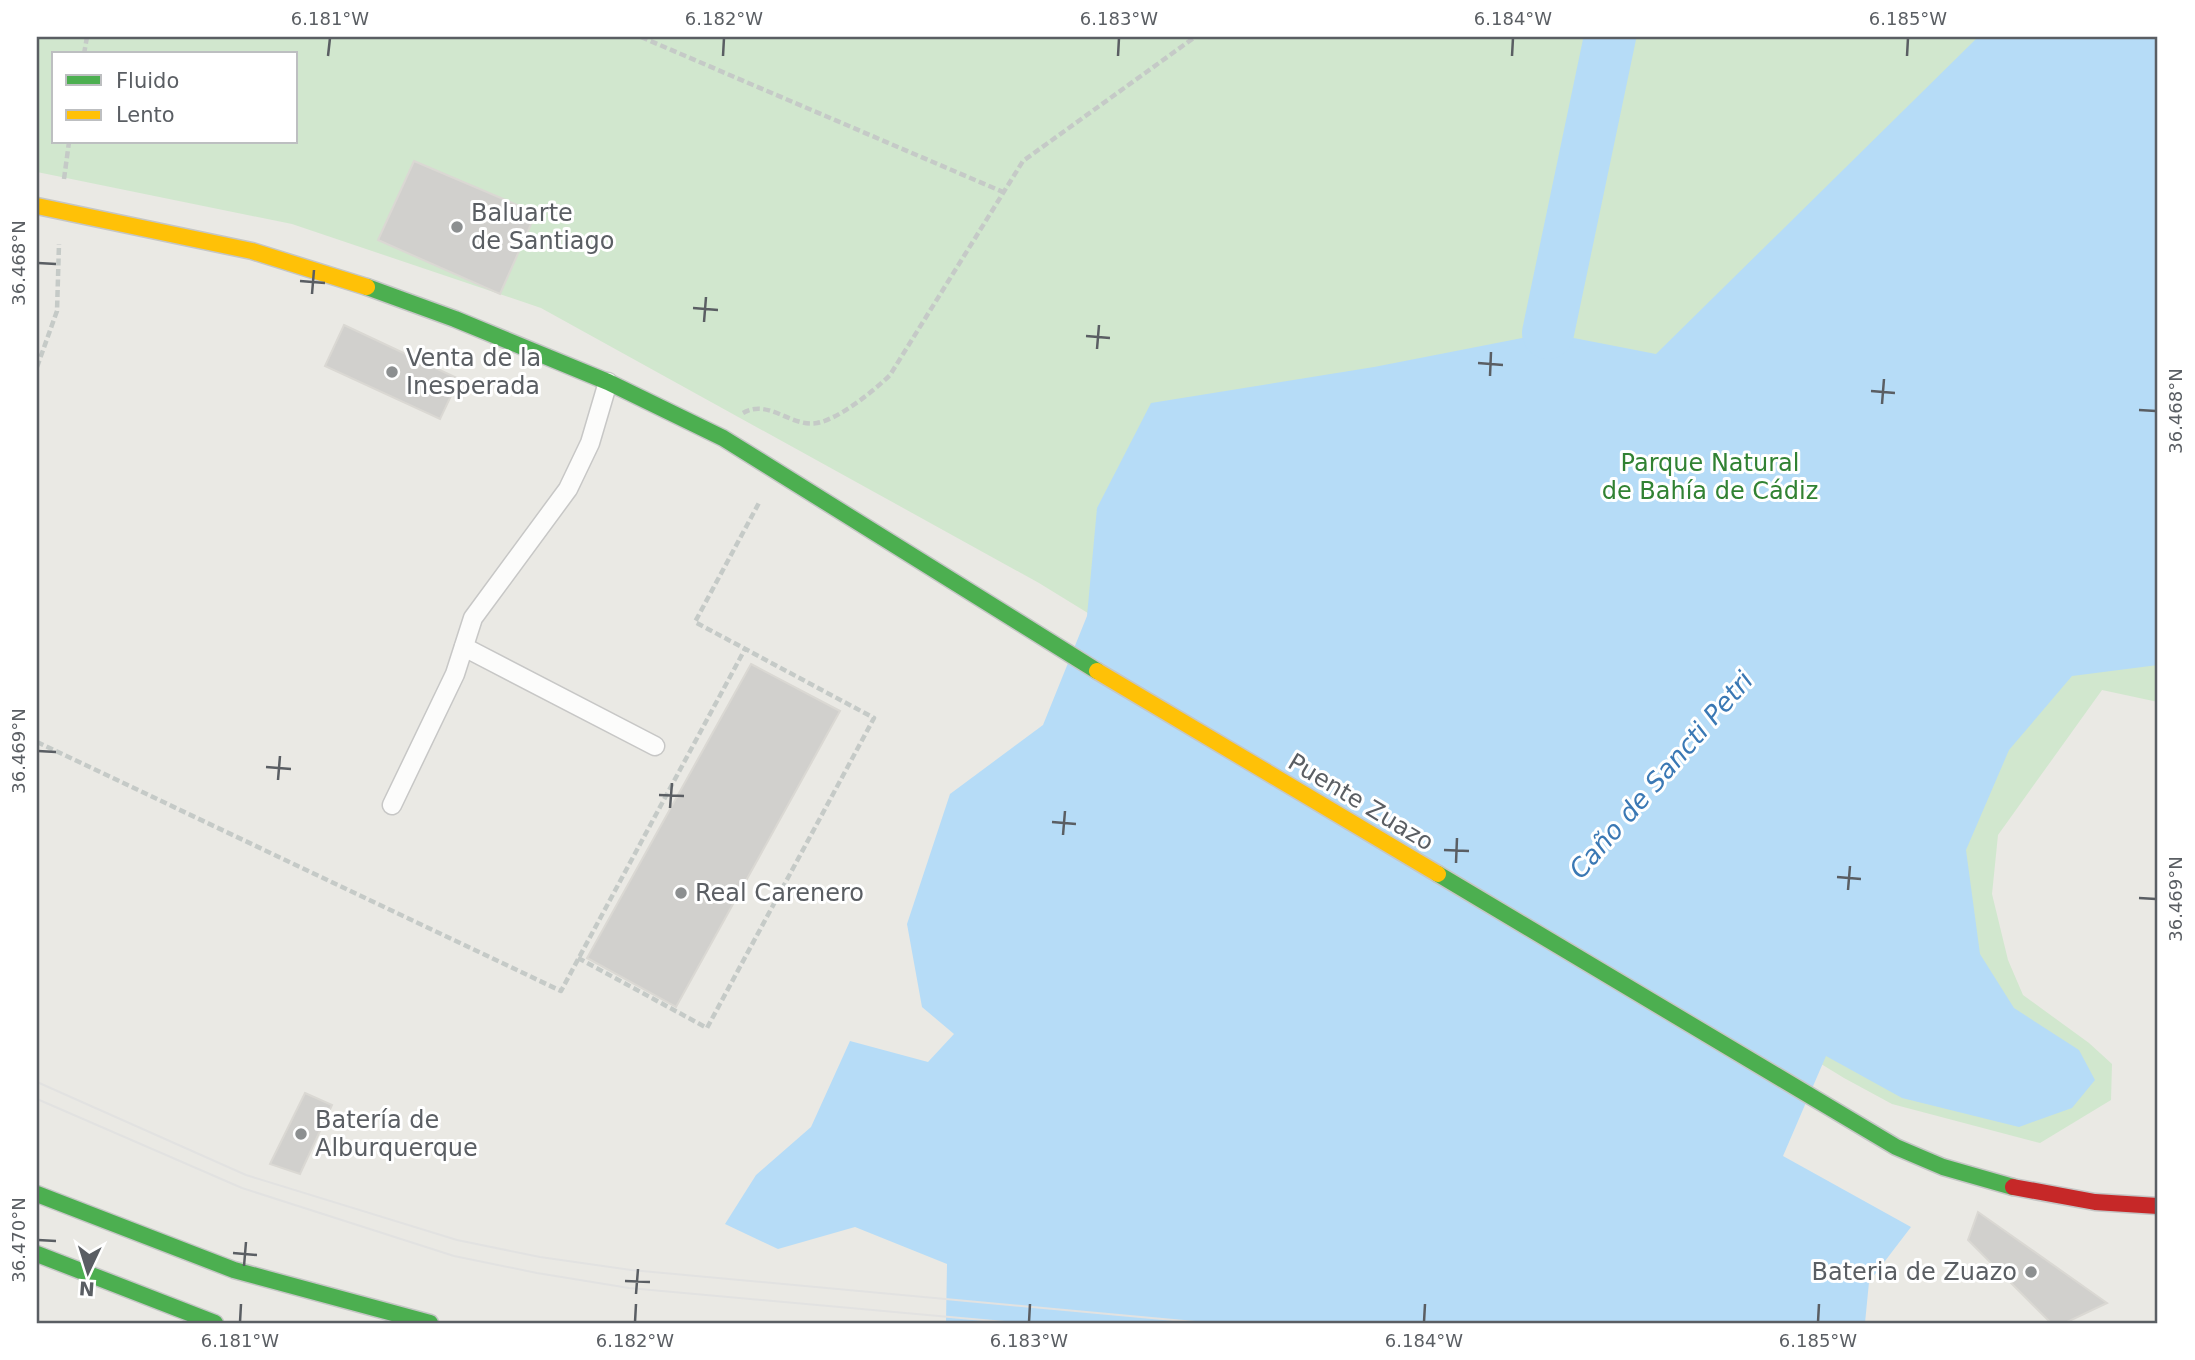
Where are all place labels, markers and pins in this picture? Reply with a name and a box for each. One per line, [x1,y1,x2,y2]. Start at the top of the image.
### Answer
place label: Baluarte de Santiago [471,199,614,255]
marker: Baluarte de Santiago [449,219,465,235]
place label: Venta de la Inesperada [406,344,541,400]
marker: Venta de la Inesperada [384,364,400,380]
place label: Real Carenero [695,879,864,907]
marker: Real Carenero [673,885,689,901]
place label: Batería de Alburquerque [315,1106,478,1162]
marker: Batería de Alburquerque [293,1126,309,1142]
place label: Bateria de Zuazo [1812,1258,2017,1286]
marker: Bateria de Zuazo [2023,1264,2039,1280]

